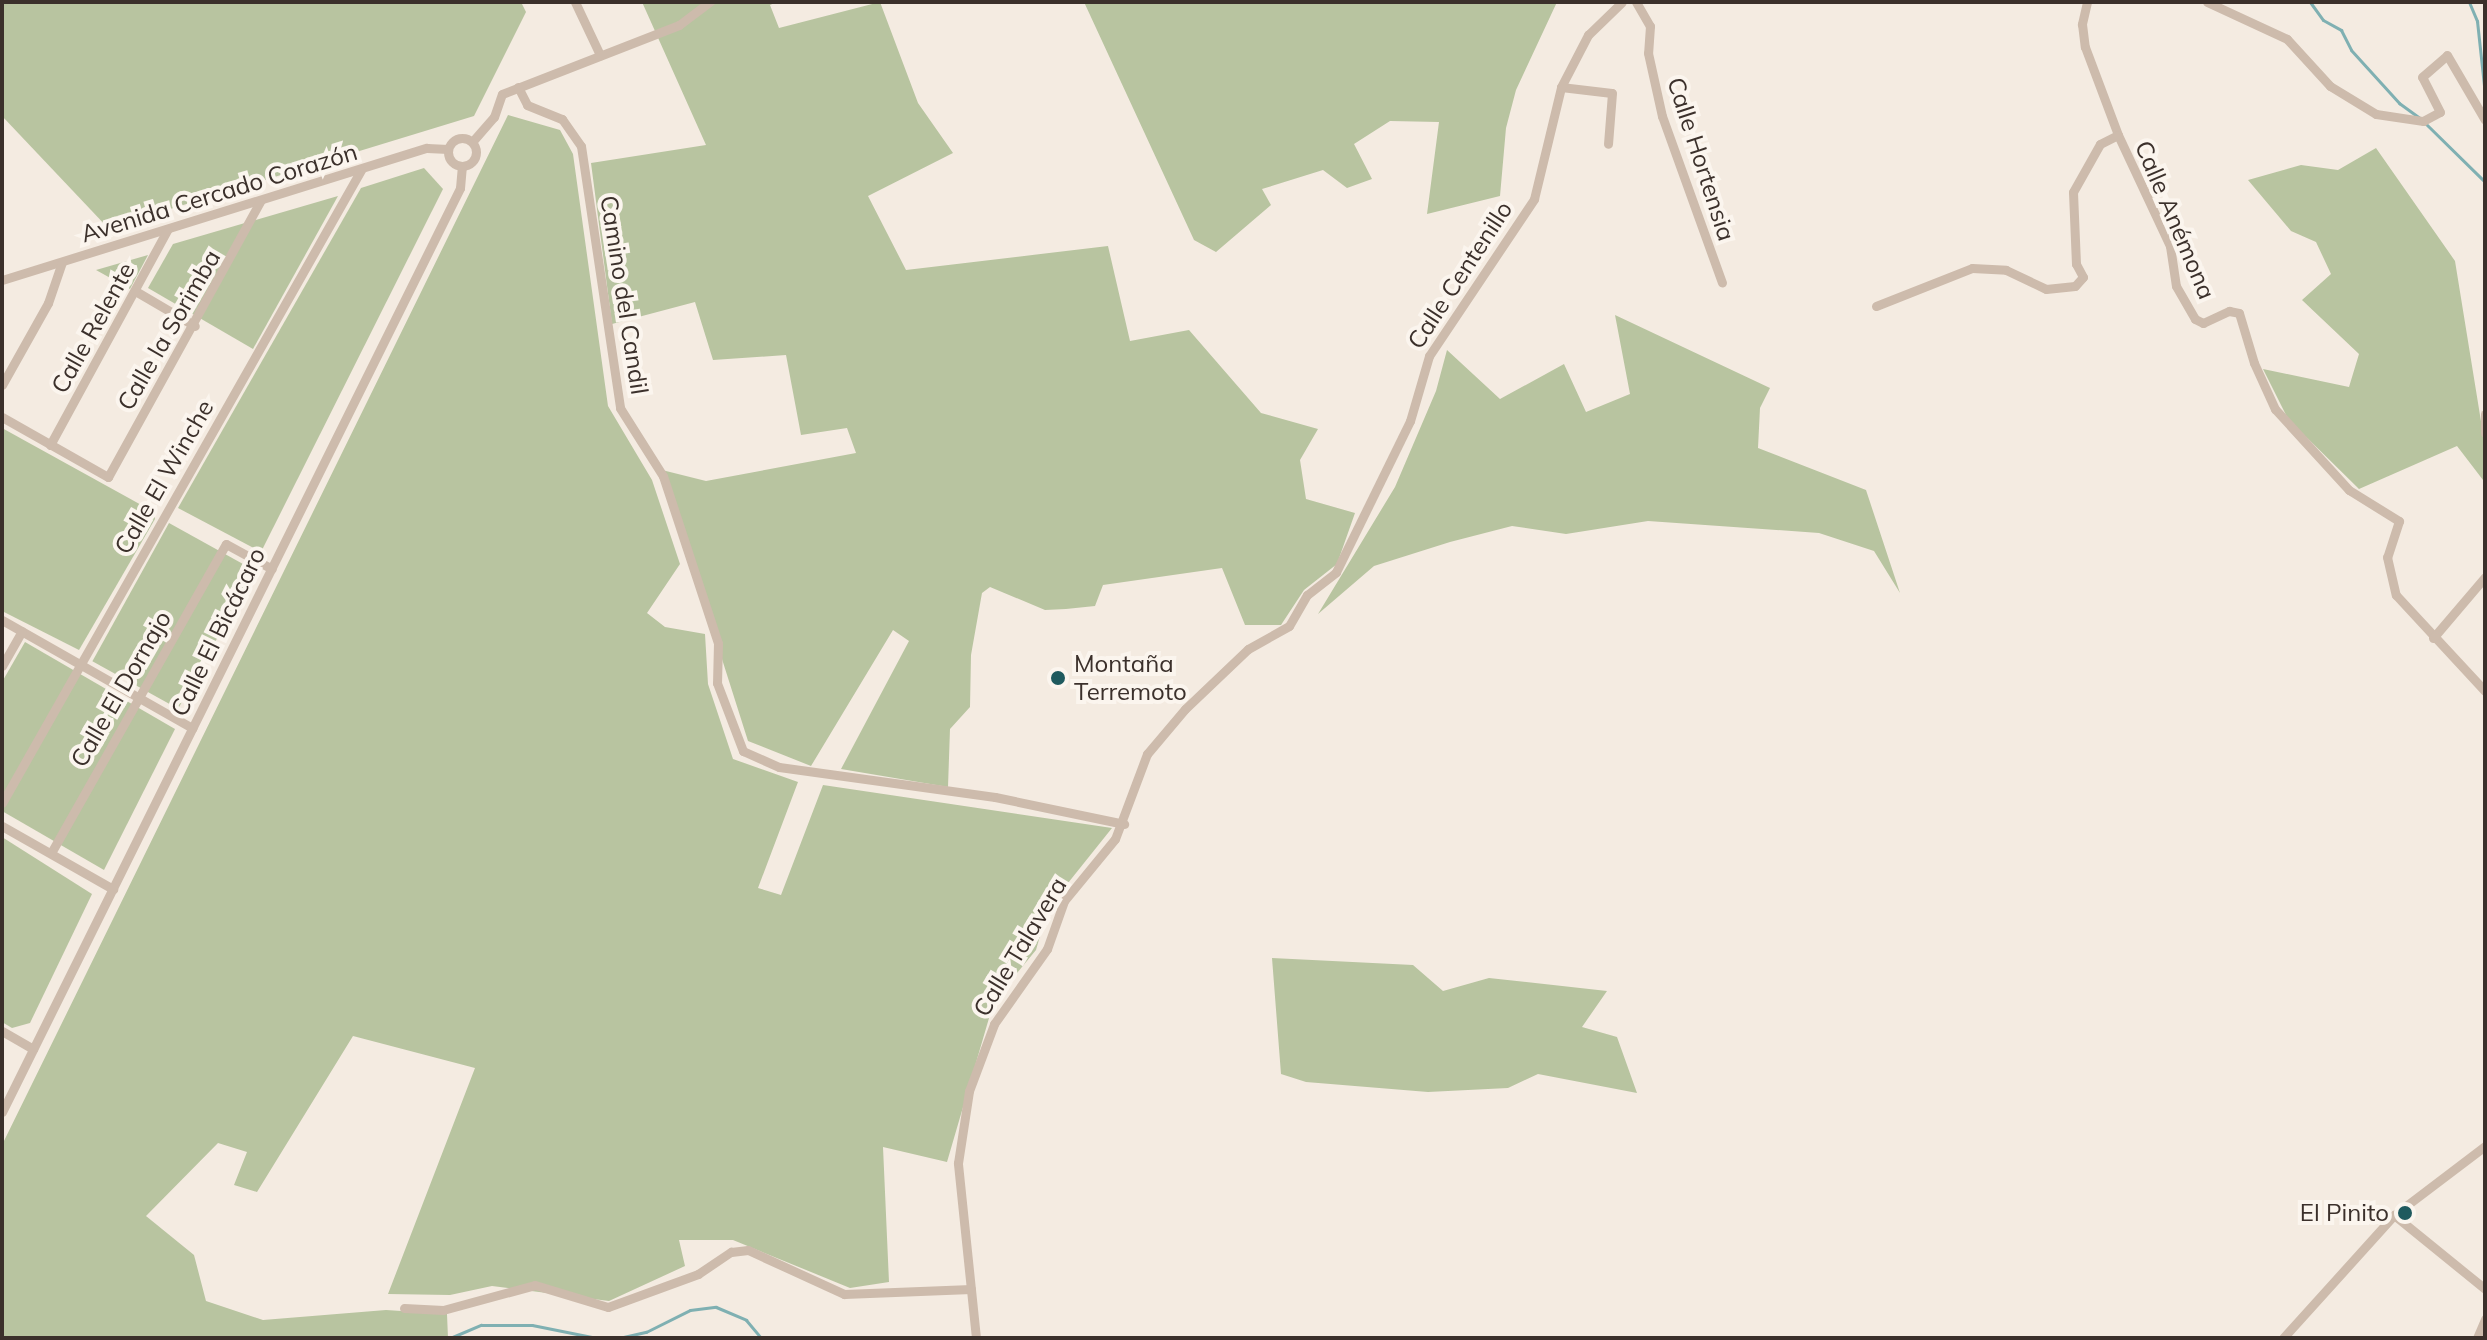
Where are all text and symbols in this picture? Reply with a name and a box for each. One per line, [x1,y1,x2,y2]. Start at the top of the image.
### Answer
street label: Calle Hortensia [1661,74,1741,244]
street label: Avenida Cercado Corazón [77,137,361,249]
street label: Calle Anémona [2129,137,2221,303]
street label: Camino del Candil [594,193,654,397]
street label: Calle Centenillo [1402,196,1518,354]
street label: Calle la Sorimba [111,245,227,415]
street label: Calle Relente [45,258,141,398]
street label: Calle El Winche [108,395,220,559]
street label: Calle El Bicácaro [165,543,271,721]
street label: Calle El Dornajo [65,606,177,772]
place label: Montaña Terremoto [1074,650,1187,706]
marker: Montaña Terremoto [1049,669,1067,687]
street label: Calle Talavera [967,872,1073,1022]
place label: El Pinito [2300,1199,2389,1227]
marker: El Pinito [2396,1204,2414,1222]

